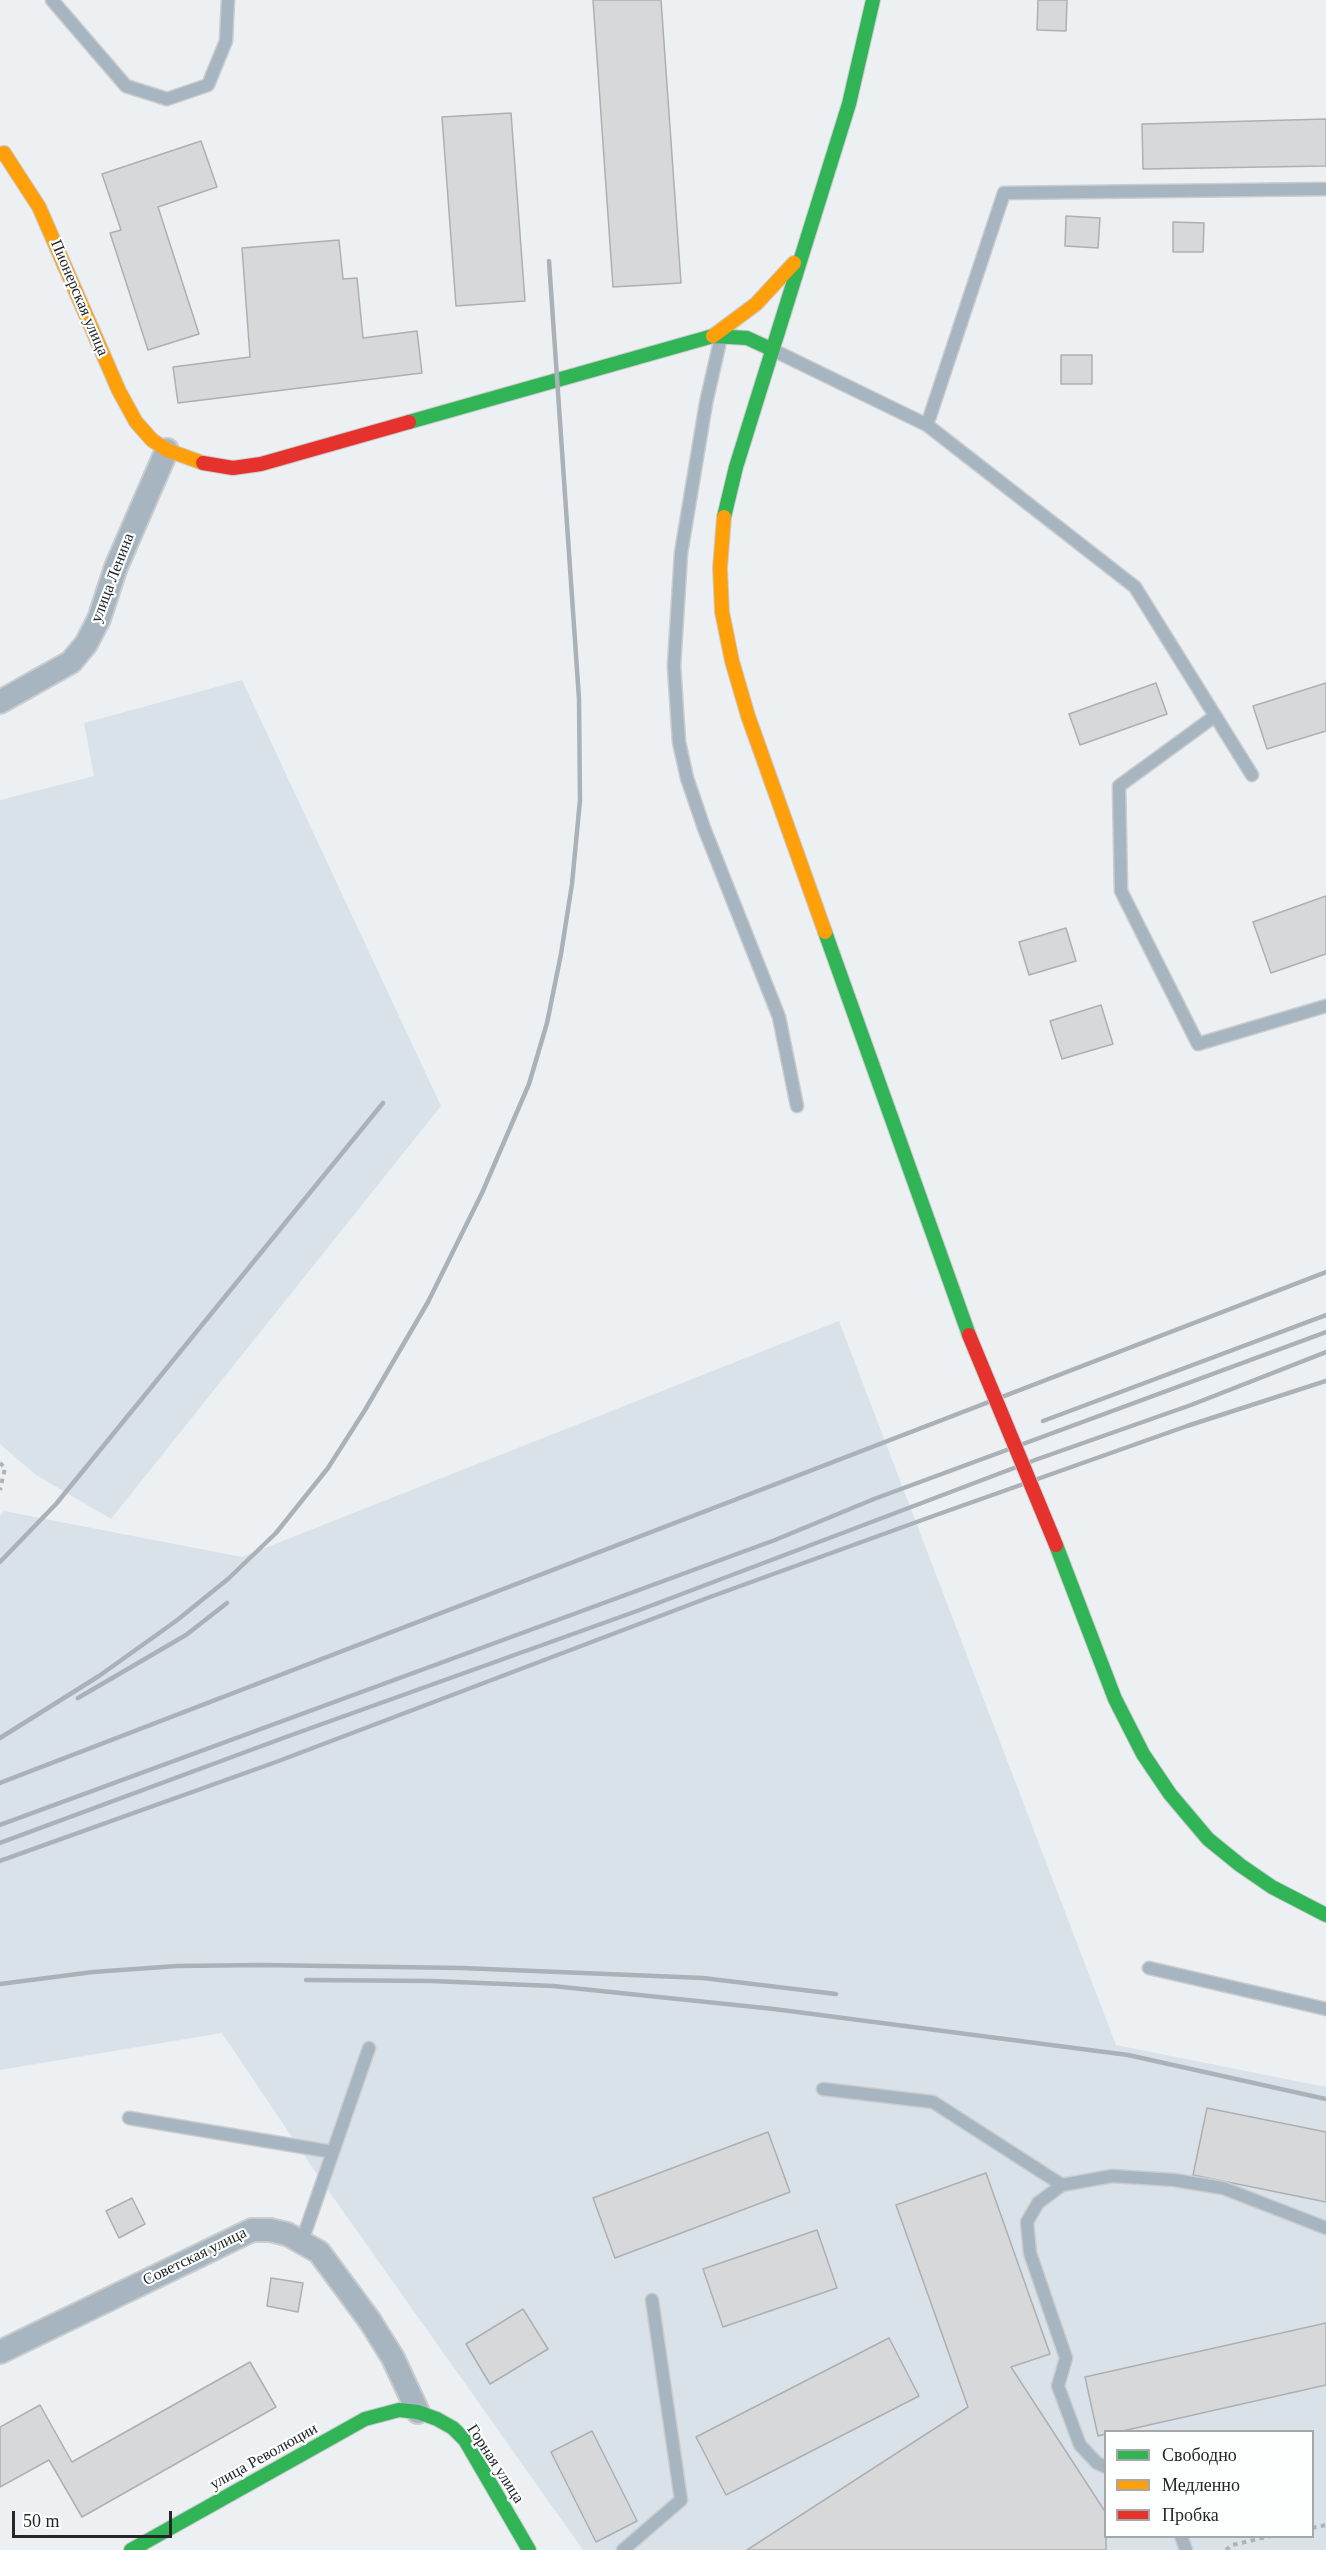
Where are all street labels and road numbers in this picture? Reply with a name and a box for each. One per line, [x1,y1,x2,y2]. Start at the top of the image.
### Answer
street label: Пионерская улица [46,237,112,359]
street label: улица Ленина [87,531,139,625]
street label: Советская улица [140,2224,250,2290]
street label: улица Революции [207,2419,321,2495]
street label: Горная улица [462,2421,528,2507]

